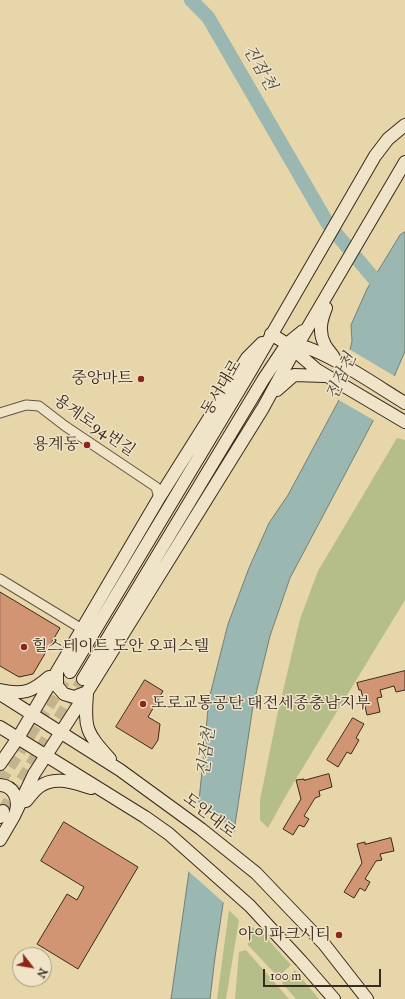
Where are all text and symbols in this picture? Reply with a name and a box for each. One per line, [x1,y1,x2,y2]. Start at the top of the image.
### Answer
water label: 진잠천 [238,42,280,94]
water label: 진잠천 [323,350,361,404]
street label: 동서대로 [198,357,246,419]
place label: 중앙마트 [71,369,133,389]
marker: 중앙마트 [136,374,146,384]
street label: 용계로94번길 [50,391,138,461]
place label: 용계동 [33,435,79,455]
marker: 용계동 [82,440,92,450]
place label: 힐스테이트 도안 오피스텔 [32,637,209,657]
marker: 힐스테이트 도안 오피스텔 [19,642,29,652]
place label: 도로교통공단 대전세종충남지부 [151,694,371,714]
marker: 도로교통공단 대전세종충남지부 [138,699,148,709]
water label: 진잠천 [194,726,220,778]
street label: 도안대로 [179,789,239,843]
place label: 아이파크시티 [238,925,331,945]
marker: 아이파크시티 [334,930,344,940]
north arrow [12,947,52,987]
scale bar [265,961,383,987]
text: N [34,966,50,980]
text: 100 m [270,969,301,983]

